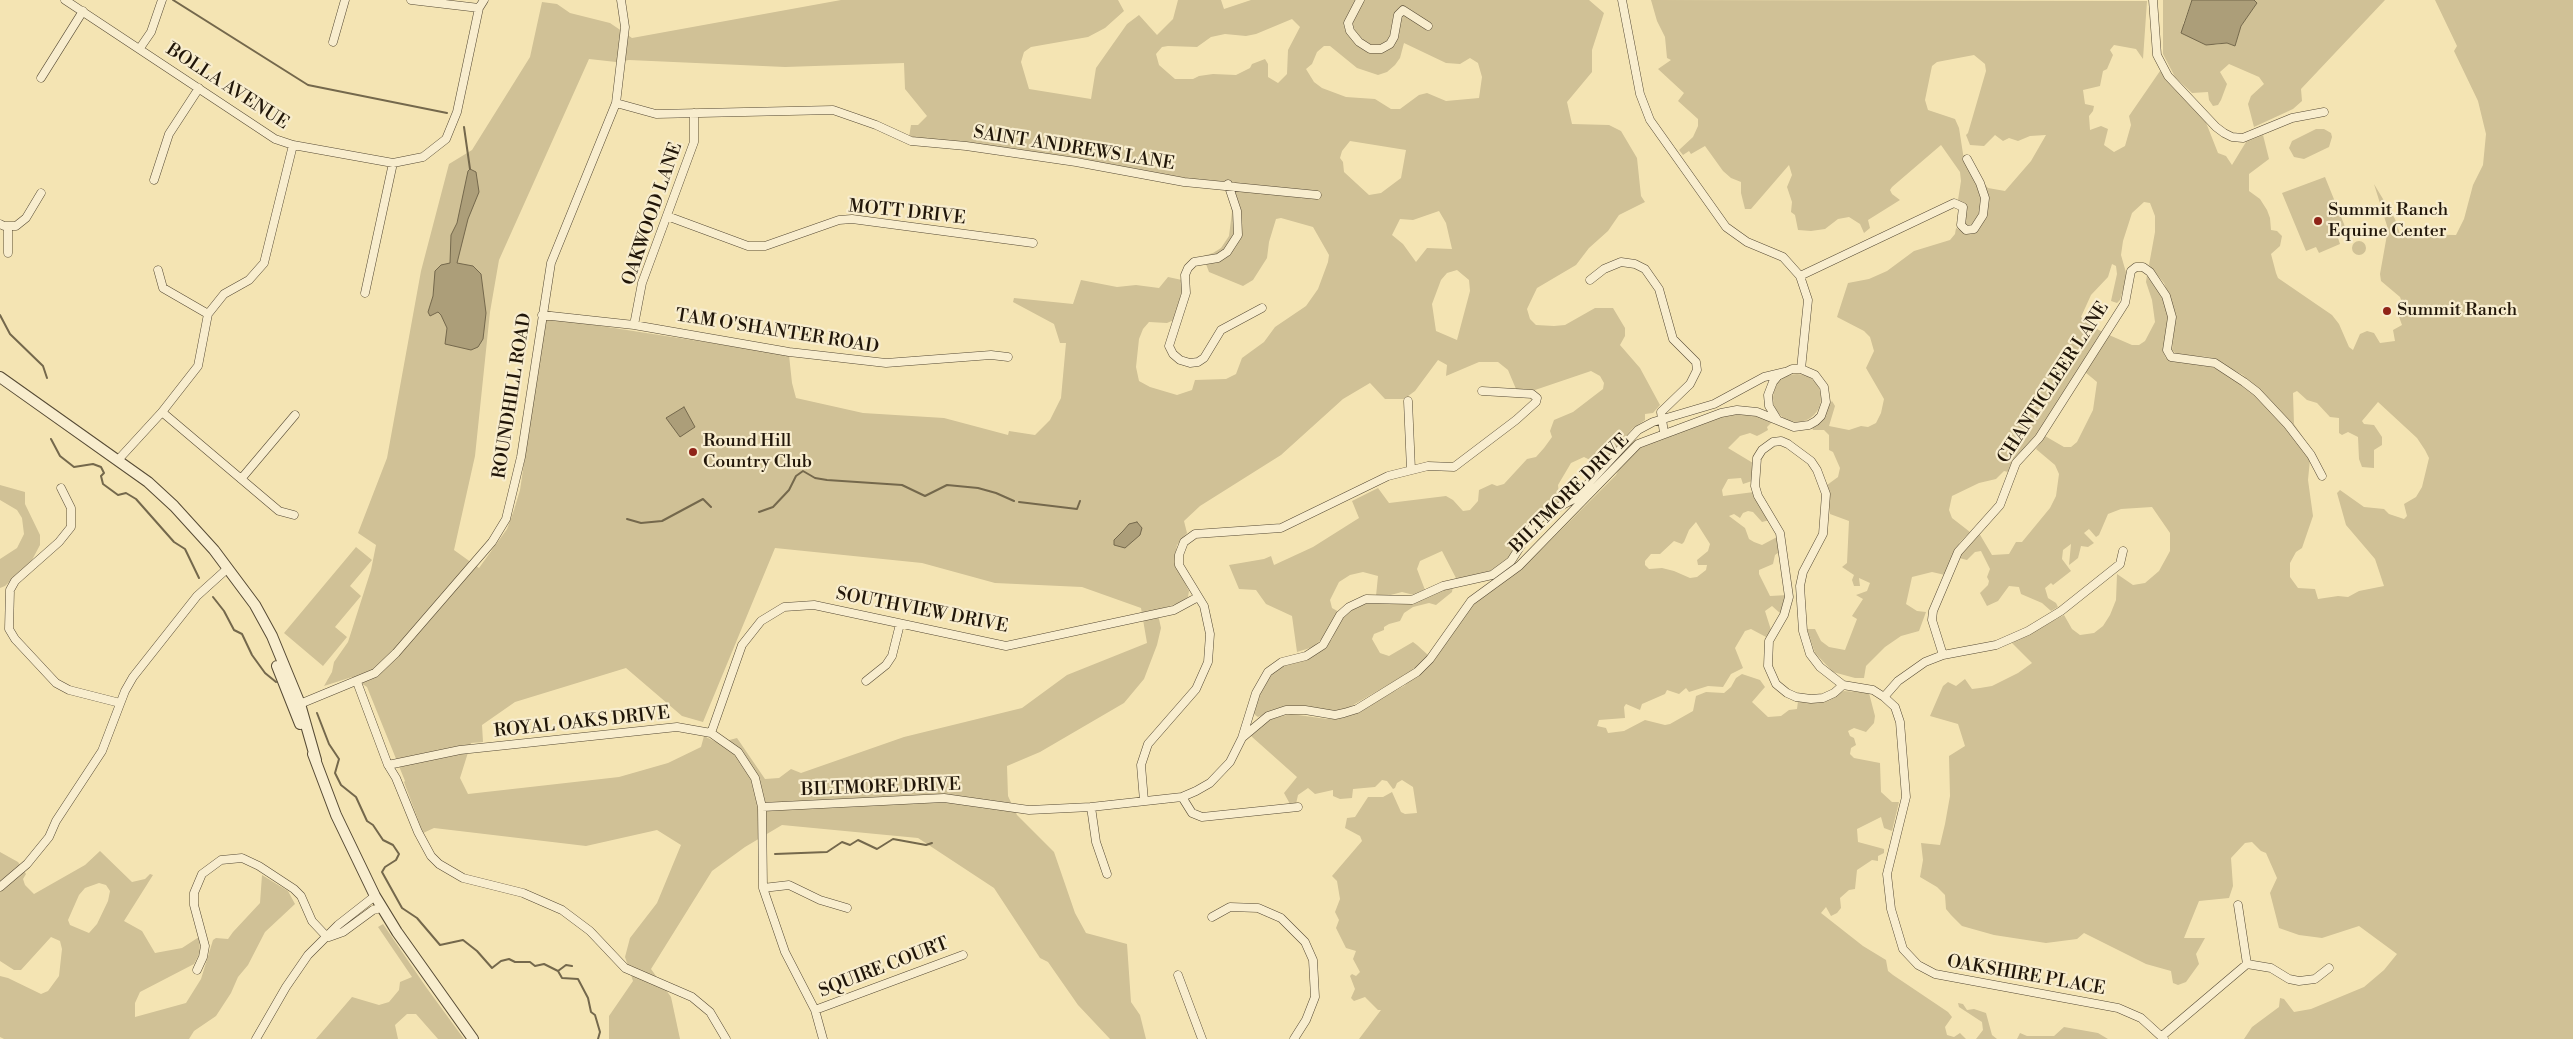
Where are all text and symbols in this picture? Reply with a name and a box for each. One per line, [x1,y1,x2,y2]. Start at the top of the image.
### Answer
street label: BOLLA AVENUE [162,39,292,135]
street label: SAINT ANDREWS LANE [972,122,1176,176]
street label: OAKWOOD LANE [618,140,688,288]
street label: MOTT DRIVE [847,196,967,230]
place label: Summit Ranch Equine Center [2328,200,2448,242]
marker: Summit Ranch Equine Center [2312,215,2324,227]
street label: CHANTICLEER LANE [1994,298,2114,468]
place label: Summit Ranch [2397,300,2517,322]
street label: TAM O'SHANTER ROAD [674,305,880,359]
marker: Summit Ranch [2381,305,2393,317]
street label: ROUNDHILL ROAD [489,312,537,480]
street label: BILTMORE DRIVE [1506,430,1634,558]
place label: Round Hill Country Club [703,431,812,474]
marker: Round Hill Country Club [687,446,699,458]
street label: SOUTHVIEW DRIVE [834,584,1010,638]
street label: ROYAL OAKS DRIVE [493,703,671,743]
street label: BILTMORE DRIVE [801,774,961,802]
street label: SQUIRE COURT [816,933,952,1003]
street label: OAKSHIRE PLACE [1945,951,2107,1001]

